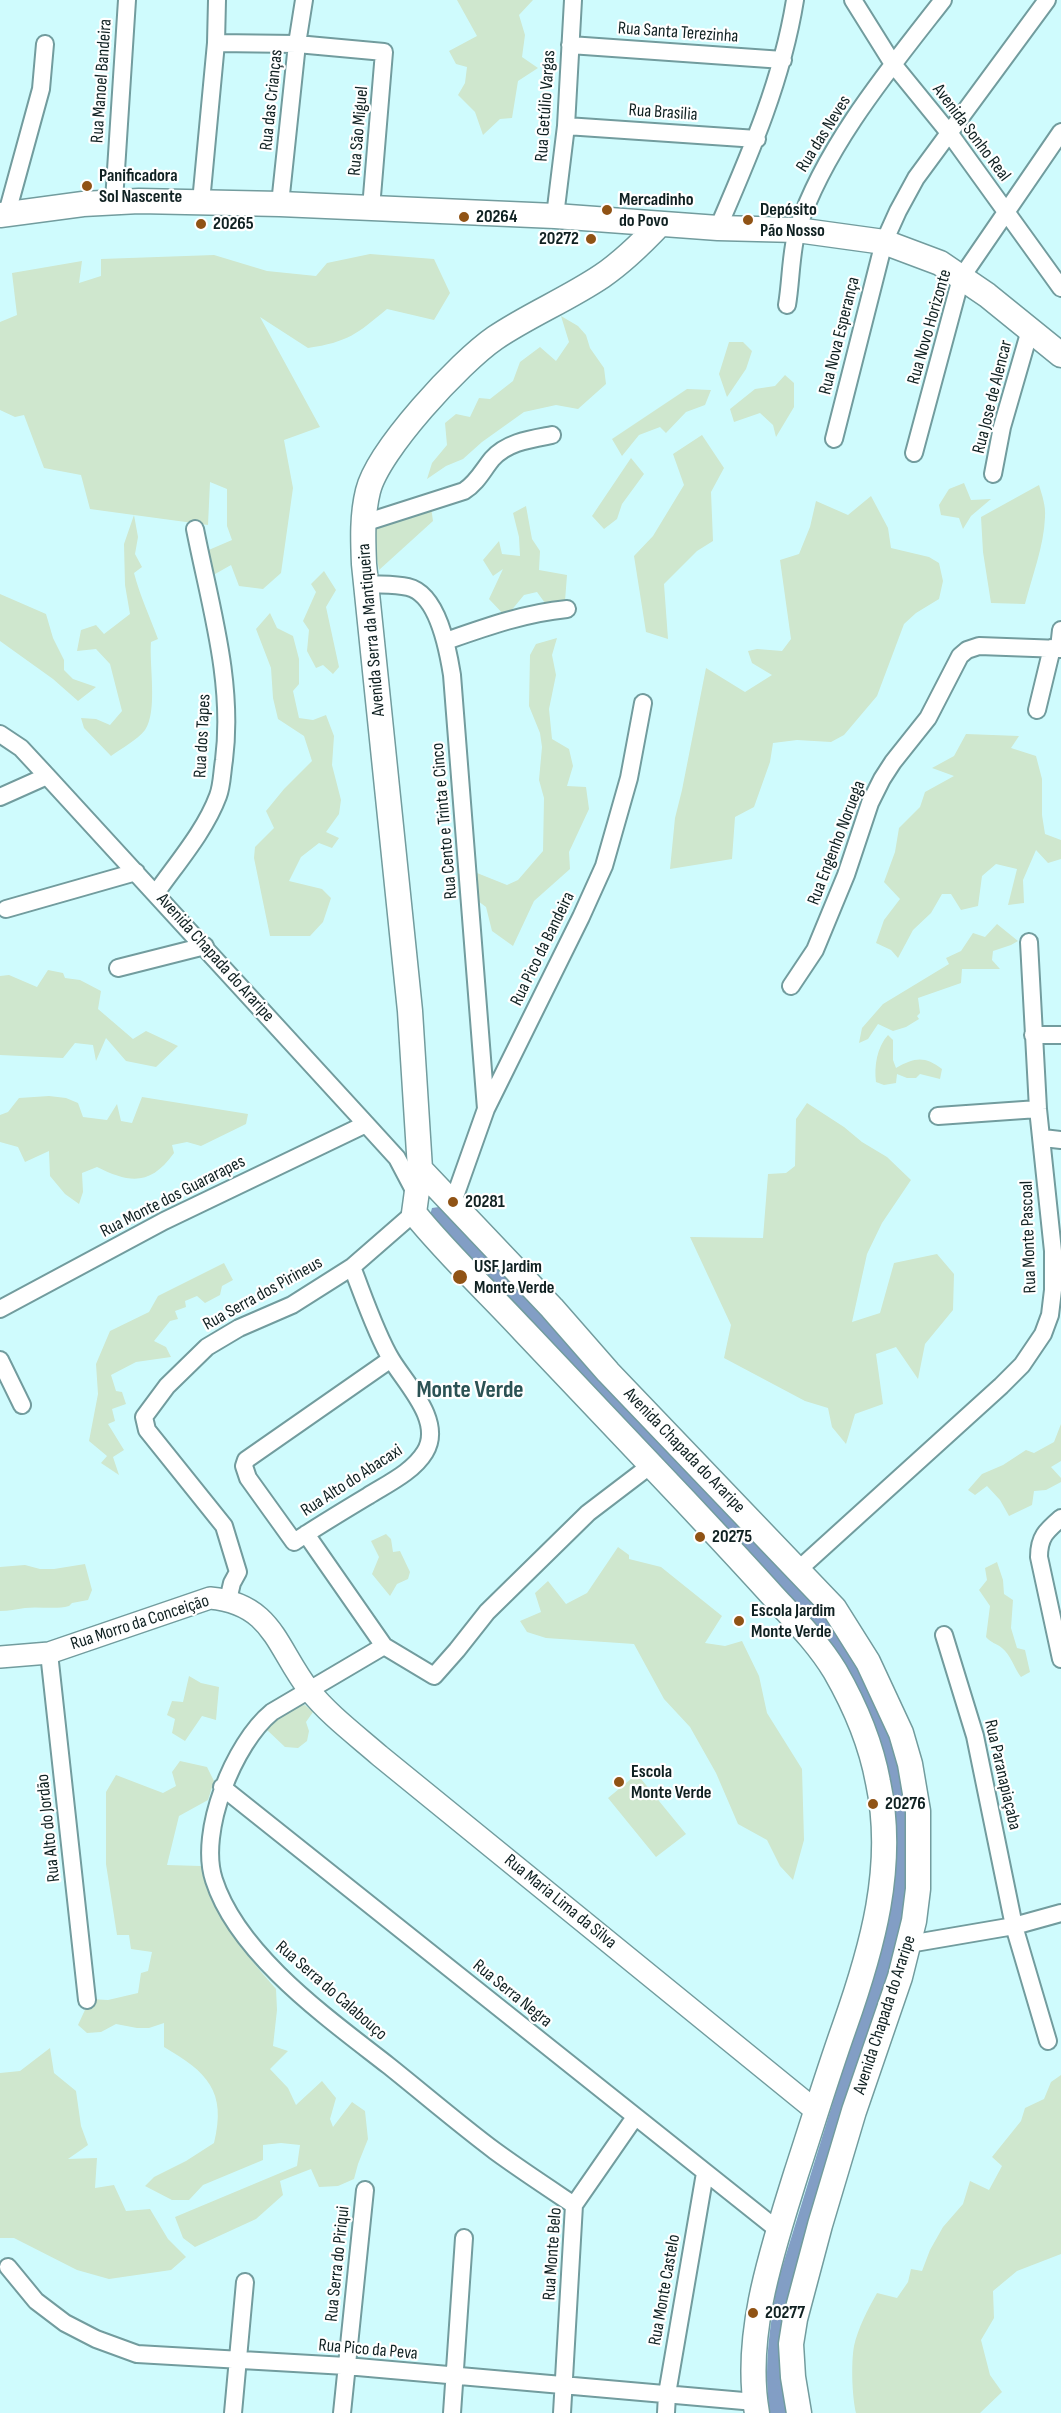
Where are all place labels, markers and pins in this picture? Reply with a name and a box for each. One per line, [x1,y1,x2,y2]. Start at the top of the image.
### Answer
place label: Panificadora Sol Nascente [99,165,182,207]
marker: Panificadora Sol Nascente [80,179,94,193]
place label: Mercadinho do Povo [619,189,694,232]
place label: Depósito Pão Nosso [760,199,825,242]
marker: Mercadinho do Povo [600,203,614,217]
place label: 20264 [476,206,517,228]
marker: 20264 [457,210,471,224]
place label: 20265 [213,213,254,235]
marker: Depósito Pão Nosso [741,213,755,227]
marker: 20265 [194,217,208,231]
place label: 20272 [539,228,579,250]
marker: 20272 [584,232,598,246]
place label: 20281 [465,1191,505,1213]
marker: 20281 [446,1195,460,1209]
place label: USF Jardim Monte Verde [474,1256,554,1298]
marker: USF Jardim Monte Verde [451,1268,469,1286]
place label: 20275 [712,1526,752,1548]
marker: 20275 [693,1530,707,1544]
place label: Escola Jardim Monte Verde [751,1600,835,1642]
marker: Escola Jardim Monte Verde [732,1614,746,1628]
place label: Escola Monte Verde [631,1761,711,1804]
marker: Escola Monte Verde [612,1775,626,1789]
place label: 20276 [885,1793,926,1815]
marker: 20276 [866,1797,880,1811]
place label: 20277 [765,2302,805,2324]
marker: 20277 [746,2306,760,2320]

